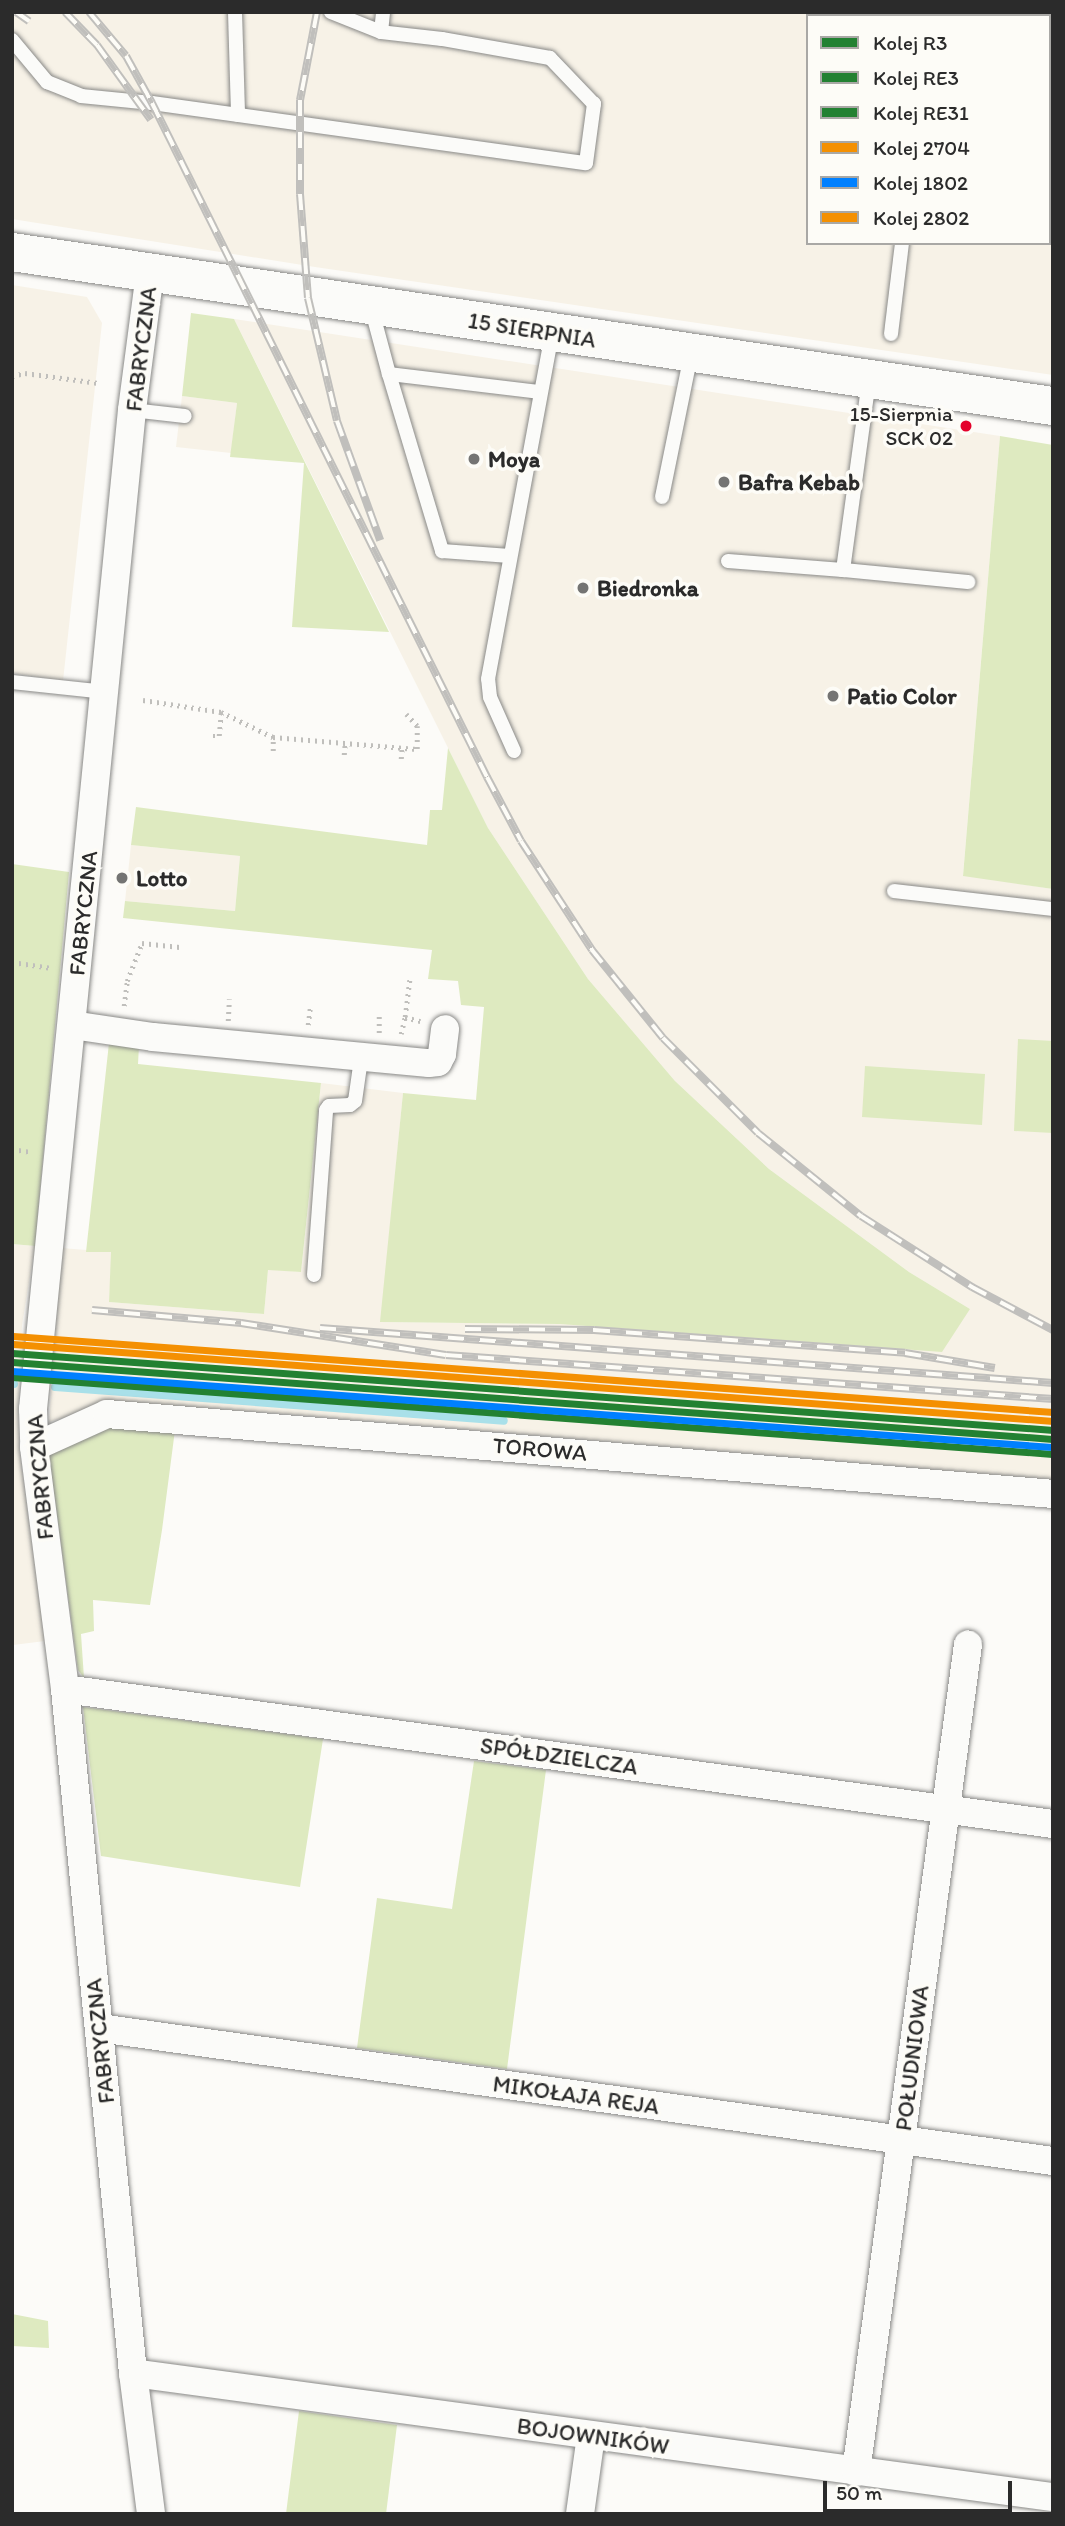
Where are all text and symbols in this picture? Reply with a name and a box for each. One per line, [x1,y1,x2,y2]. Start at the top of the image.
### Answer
legend [806,14,1051,245]
text: Kolej R3 [873,30,947,55]
text: Kolej RE3 [873,65,959,90]
text: Kolej RE31 [873,100,969,125]
text: Kolej 2704 [873,135,970,160]
text: Kolej 1802 [873,170,968,195]
text: Kolej 2802 [873,205,969,230]
street label: FABRYCZNA [120,285,162,413]
street label: 15 SIERPNIA [466,306,598,354]
place label: 15-Sierpnia SCK 02 [850,401,953,451]
marker: 15-Sierpnia SCK 02 [959,419,973,433]
place label: Moya [488,445,540,473]
marker: Moya [466,451,482,467]
place label: Bafra Kebab [738,468,859,496]
marker: Bafra Kebab [716,474,732,490]
place label: Biedronka [597,574,699,602]
marker: Biedronka [575,580,591,596]
place label: Patio Color [847,682,956,710]
marker: Patio Color [825,688,841,704]
street label: FABRYCZNA [63,849,103,977]
place label: Lotto [136,864,187,892]
marker: Lotto [114,870,130,886]
street label: FABRYCZNA [21,1413,59,1541]
street label: TOROWA [492,1431,588,1467]
street label: SPÓŁDZIELCZA [479,1731,639,1781]
street label: FABRYCZNA [80,1977,120,2105]
street label: POŁUDNIOWA [889,1984,935,2132]
street label: MIKOŁAJA REJA [491,2070,661,2120]
street label: BOJOWNIKÓW [515,2412,671,2460]
scale bar [827,2466,1016,2510]
text: 50 m [836,2480,882,2505]

